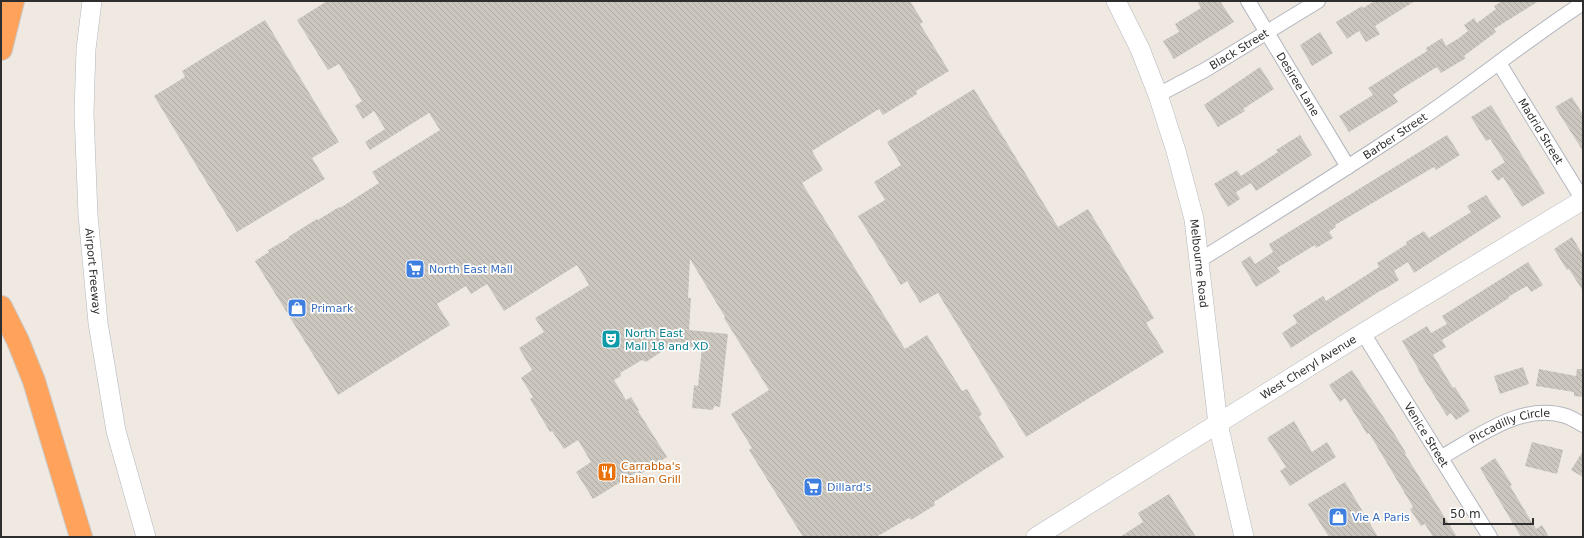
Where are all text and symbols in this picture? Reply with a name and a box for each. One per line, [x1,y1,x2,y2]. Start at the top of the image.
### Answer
street label: Black Street [1207,26,1271,72]
street label: Desiree Lane [1274,50,1322,118]
street label: Madrid Street [1516,96,1566,167]
street label: Barber Street [1360,110,1430,162]
street label: Melbourne Road [1188,218,1211,309]
street label: Airport Freeway [83,227,104,316]
supermarket icon: North East Mall [404,258,426,280]
place label: North East Mall [429,263,513,276]
shop icon: Primark [286,297,308,319]
place label: Primark [311,302,354,315]
place label: North East Mall 18 and XD [625,327,709,353]
theatre icon: North East Mall 18 and XD [600,328,622,350]
street label: West Cheryl Avenue [1258,332,1359,402]
street label: Venice Street [1402,400,1452,470]
street label: Piccadilly Circle [1467,406,1550,446]
place label: Carrabba's Italian Grill [621,460,681,486]
restaurant icon: Carrabba's Italian Grill [596,461,618,483]
supermarket icon: Dillard's [802,476,824,498]
place label: Dillard's [827,481,872,494]
scale bar [1444,500,1533,526]
shop icon: Vie A Paris [1327,506,1349,528]
text: 50 m [1450,507,1481,521]
place label: Vie A Paris [1352,511,1410,524]

